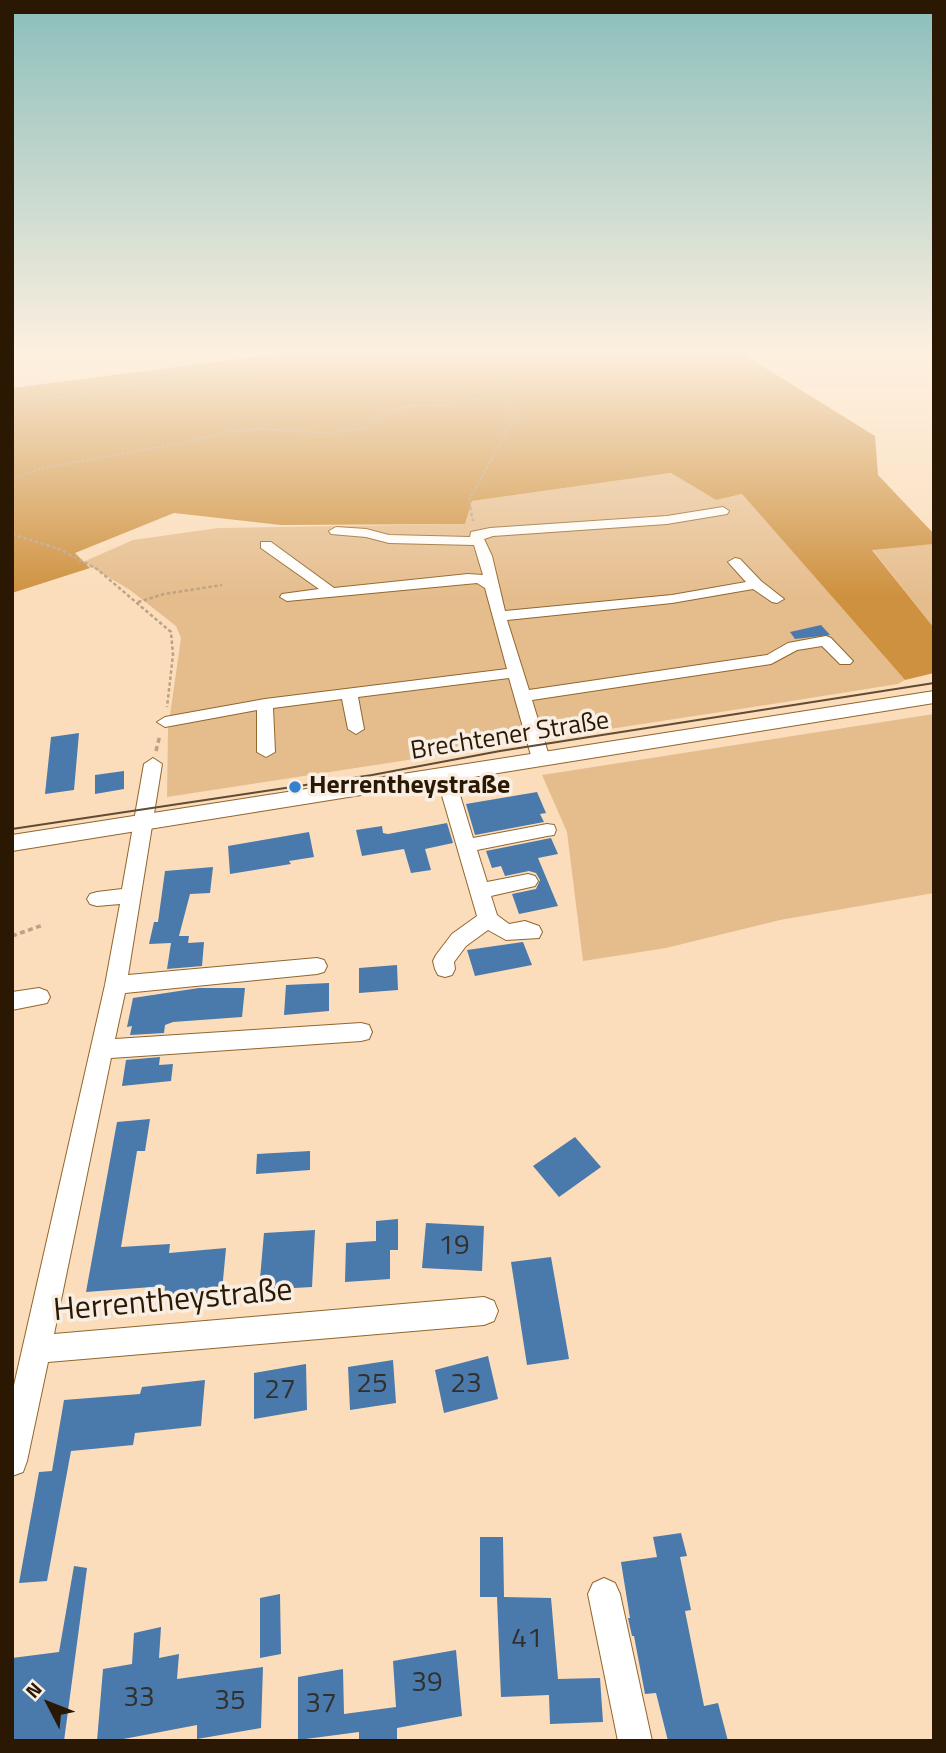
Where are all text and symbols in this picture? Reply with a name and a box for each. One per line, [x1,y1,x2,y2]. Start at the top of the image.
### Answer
street label: Brechtener Straße [409,706,611,768]
place label: Herrentheystraße [309,771,510,803]
marker: Herrentheystraße [287,779,303,795]
house number: 19 [438,1230,470,1264]
street label: Herrentheystraße [52,1272,294,1332]
house number: 25 [356,1368,388,1402]
house number: 23 [450,1368,482,1402]
house number: 27 [264,1374,296,1408]
house number: 41 [511,1623,543,1657]
house number: 39 [411,1667,443,1701]
north arrow [14,1669,84,1739]
text: N [18,1675,48,1704]
house number: 33 [123,1682,155,1716]
house number: 35 [214,1685,246,1719]
house number: 37 [305,1688,337,1722]

